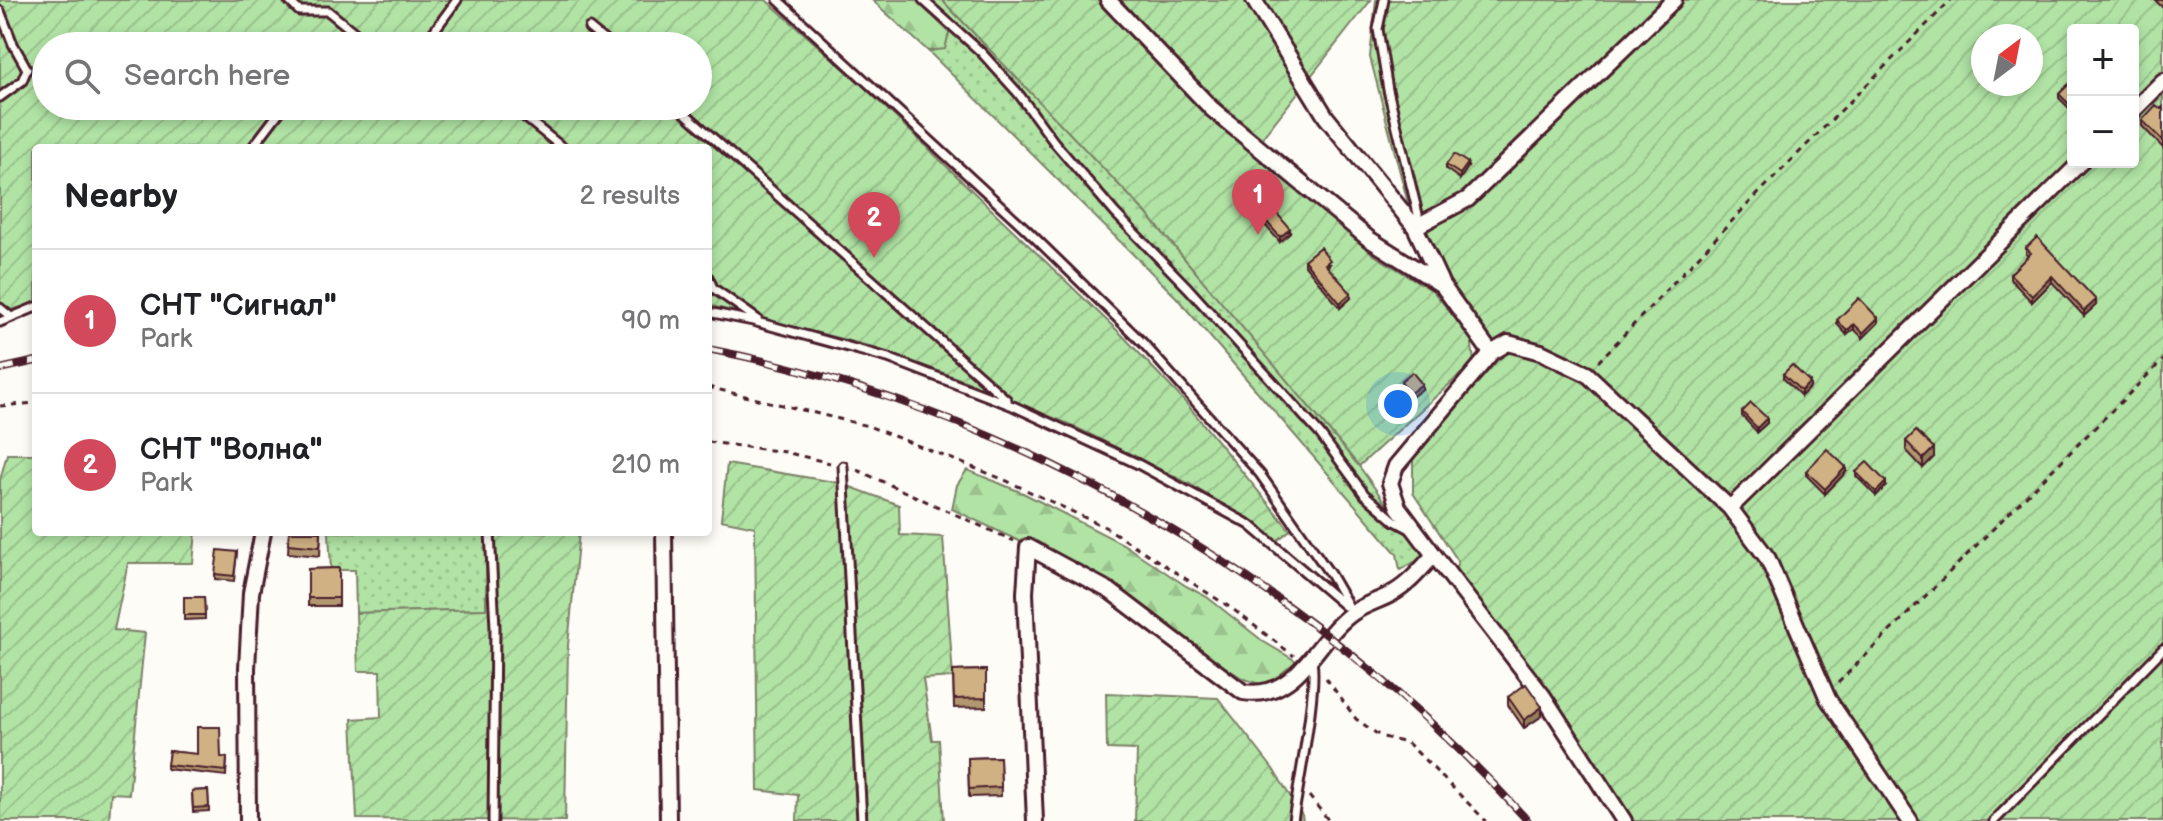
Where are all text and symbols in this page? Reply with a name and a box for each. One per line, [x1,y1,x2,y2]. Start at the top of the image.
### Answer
north arrow [1971,24,2043,96]
map controls [2067,24,2139,168]
button: + [2067,24,2139,96]
search box [32,32,712,120]
icon: search [60,54,104,98]
text: Search here [124,58,290,94]
button: − [2067,96,2139,168]
pin: 1 [1232,169,1284,235]
text: Nearby [64,176,178,217]
text: 2 results [580,181,680,212]
pin: 2 [848,192,900,258]
text: СНТ "Сигнал" [140,288,337,324]
text: 1 [85,306,95,337]
text: 90 m [621,306,680,337]
text: Park [140,324,192,355]
your location [1378,384,1418,424]
text: СНТ "Волна" [140,432,323,468]
text: 2 [82,450,98,481]
text: 210 m [611,450,680,481]
text: Park [140,468,192,499]

